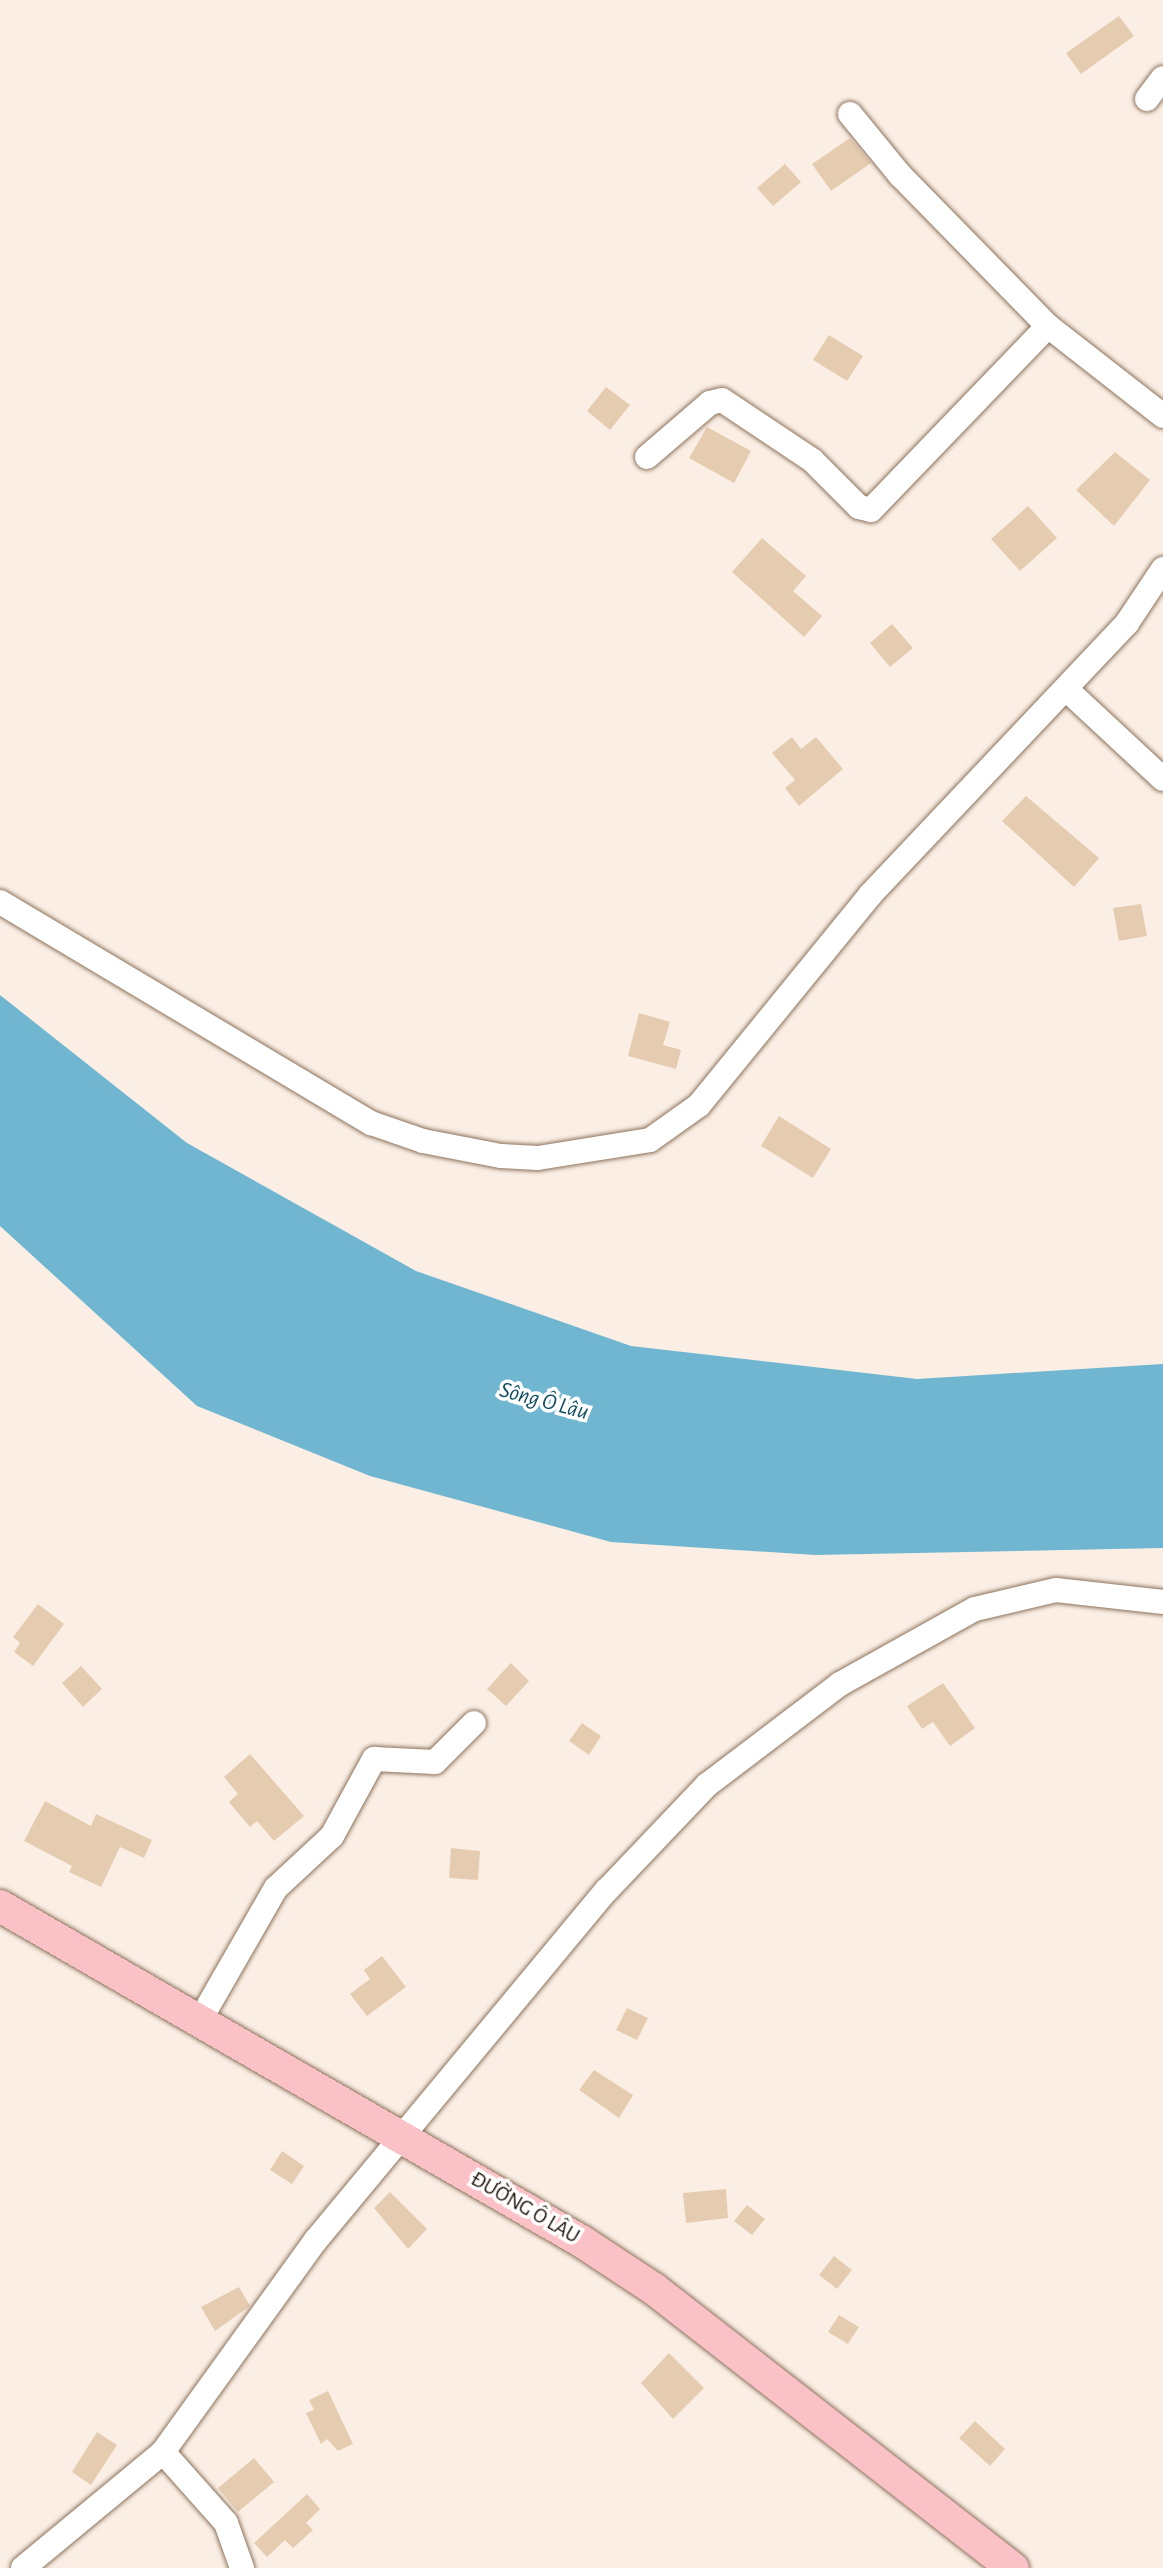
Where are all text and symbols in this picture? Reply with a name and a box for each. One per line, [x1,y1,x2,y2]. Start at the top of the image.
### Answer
water label: Sông Ô Lâu [497,1377,591,1427]
street label: ĐƯỜNG Ô LÂU [466,2167,584,2249]

